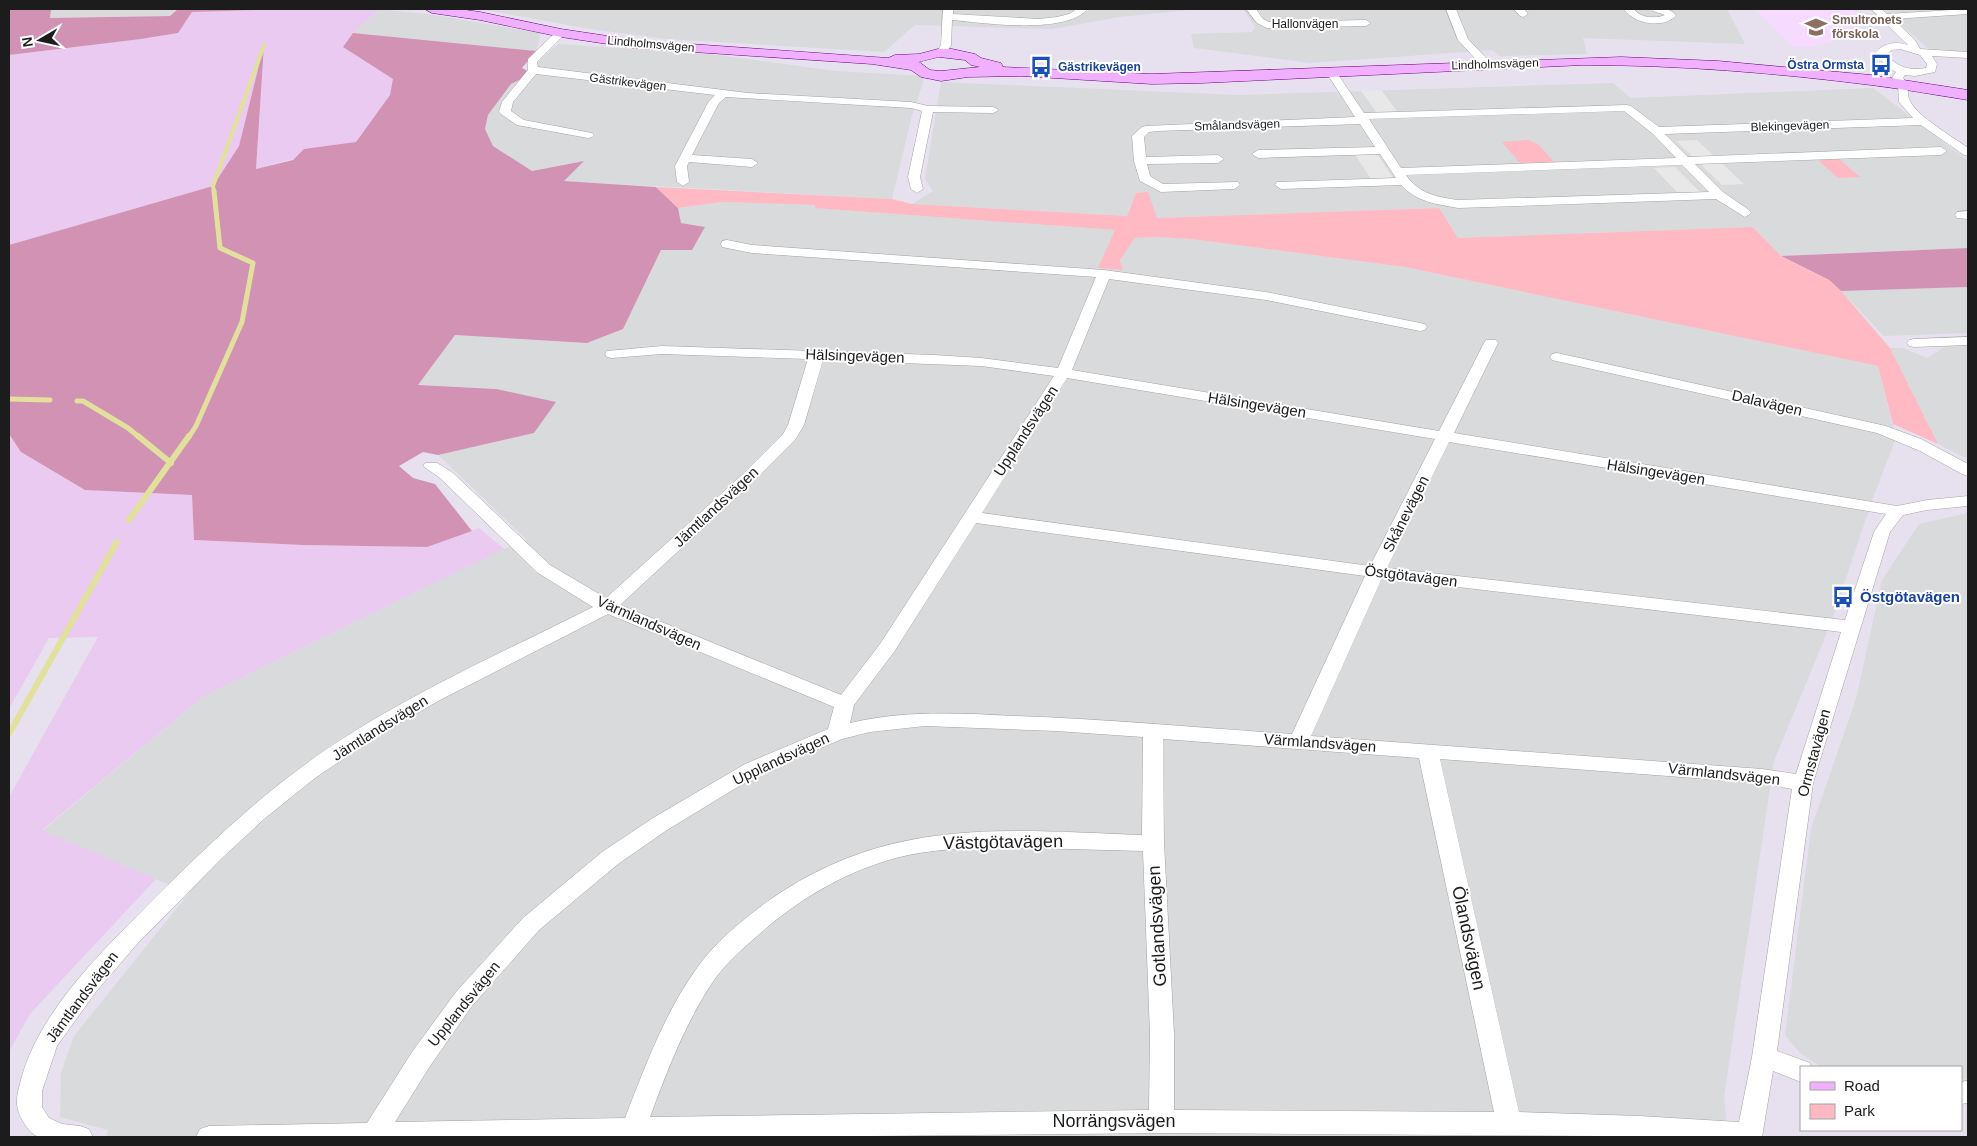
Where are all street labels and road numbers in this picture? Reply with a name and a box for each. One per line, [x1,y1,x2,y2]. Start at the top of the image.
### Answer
street label: Hallonvägen [1272,17,1338,31]
street label: Lindholmsvägen [607,33,695,55]
street label: Lindholmsvägen [1451,55,1539,73]
street label: Gästrikevägen [589,70,667,94]
street label: Smålandsvägen [1194,117,1280,133]
street label: Blekingevägen [1750,118,1830,134]
street label: Hälsingevägen [805,345,905,366]
street label: Upplandsvägen [990,382,1061,479]
street label: Dalavägen [1730,386,1804,419]
street label: Hälsingevägen [1207,388,1307,421]
street label: Hälsingevägen [1606,455,1706,488]
street label: Jämtlandsvägen [670,463,761,550]
street label: Skånevägen [1379,473,1432,555]
street label: Östgötavägen [1364,561,1458,590]
street label: Värmlandsvägen [594,592,704,653]
street label: Jämtlandsvägen [329,691,431,764]
street label: Ormstavägen [1794,707,1833,799]
street label: Upplandsvägen [730,729,832,788]
street label: Värmlandsvägen [1263,730,1377,755]
street label: Värmlandsvägen [1667,759,1781,788]
street label: Västgötavägen [943,831,1063,853]
street label: Gotlandsvägen [1144,865,1170,987]
street label: Ölandsvägen [1448,884,1490,992]
street label: Jämtlandsvägen [42,948,121,1045]
street label: Upplandsvägen [424,958,503,1050]
street label: Norrängsvägen [1052,1111,1176,1131]

